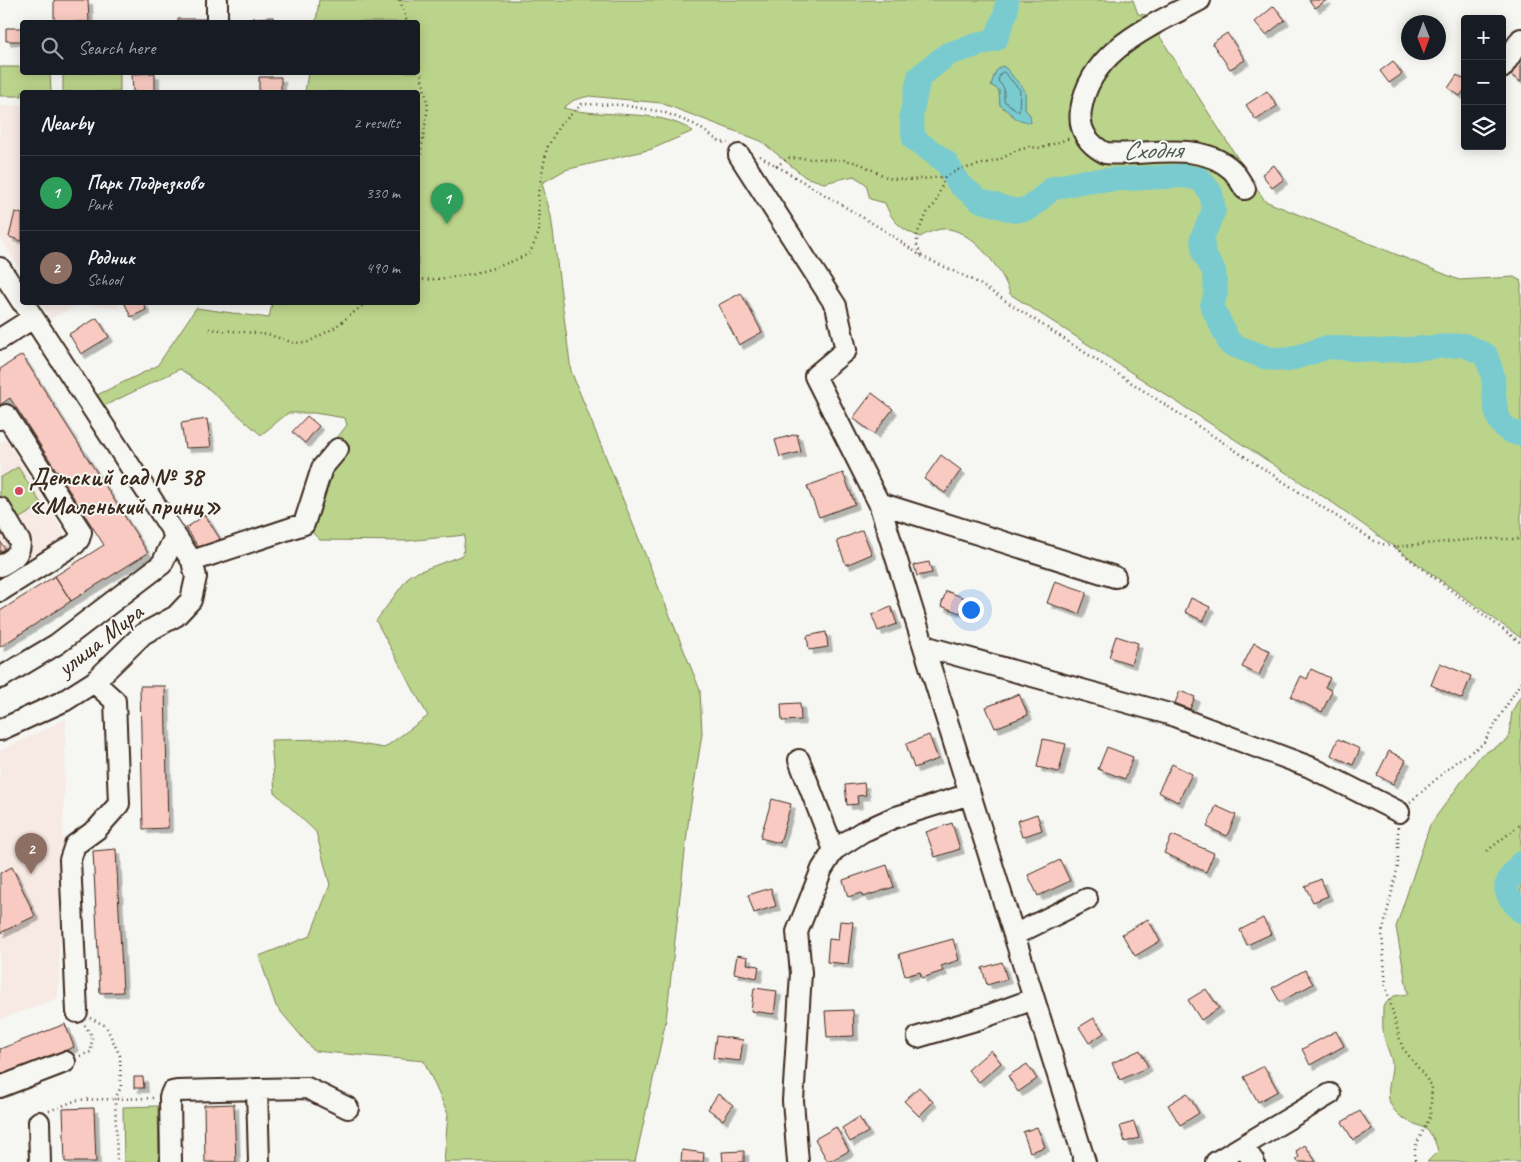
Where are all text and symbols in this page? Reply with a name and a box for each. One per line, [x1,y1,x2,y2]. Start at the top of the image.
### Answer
north arrow [1401,15,1446,60]
map controls [1461,15,1506,150]
button: + [1461,15,1506,60]
search box [20,20,420,75]
icon: search [38,34,66,62]
text: Search here [78,36,155,60]
button: − [1461,60,1506,105]
button: layers [1461,105,1506,150]
text: Nearby [40,110,93,136]
text: 2 results [353,113,400,133]
water label: Сходня [1123,133,1185,167]
text: Парк Подрезково [87,171,203,195]
text: 1 [52,183,60,203]
text: 330 m [366,183,400,203]
pin: 1 [431,183,463,224]
text: Park [87,195,112,215]
text: Родник [87,246,135,270]
text: 2 [52,258,60,278]
text: 490 m [366,258,400,278]
text: School [87,270,121,290]
place label: Детский сад № 38 «Маленький принц» [29,461,221,522]
marker: Детский сад № 38 «Маленький принц» [13,485,25,497]
street label: улица Мира [49,595,151,685]
your location [958,597,984,623]
pin: 2 [15,833,47,874]

